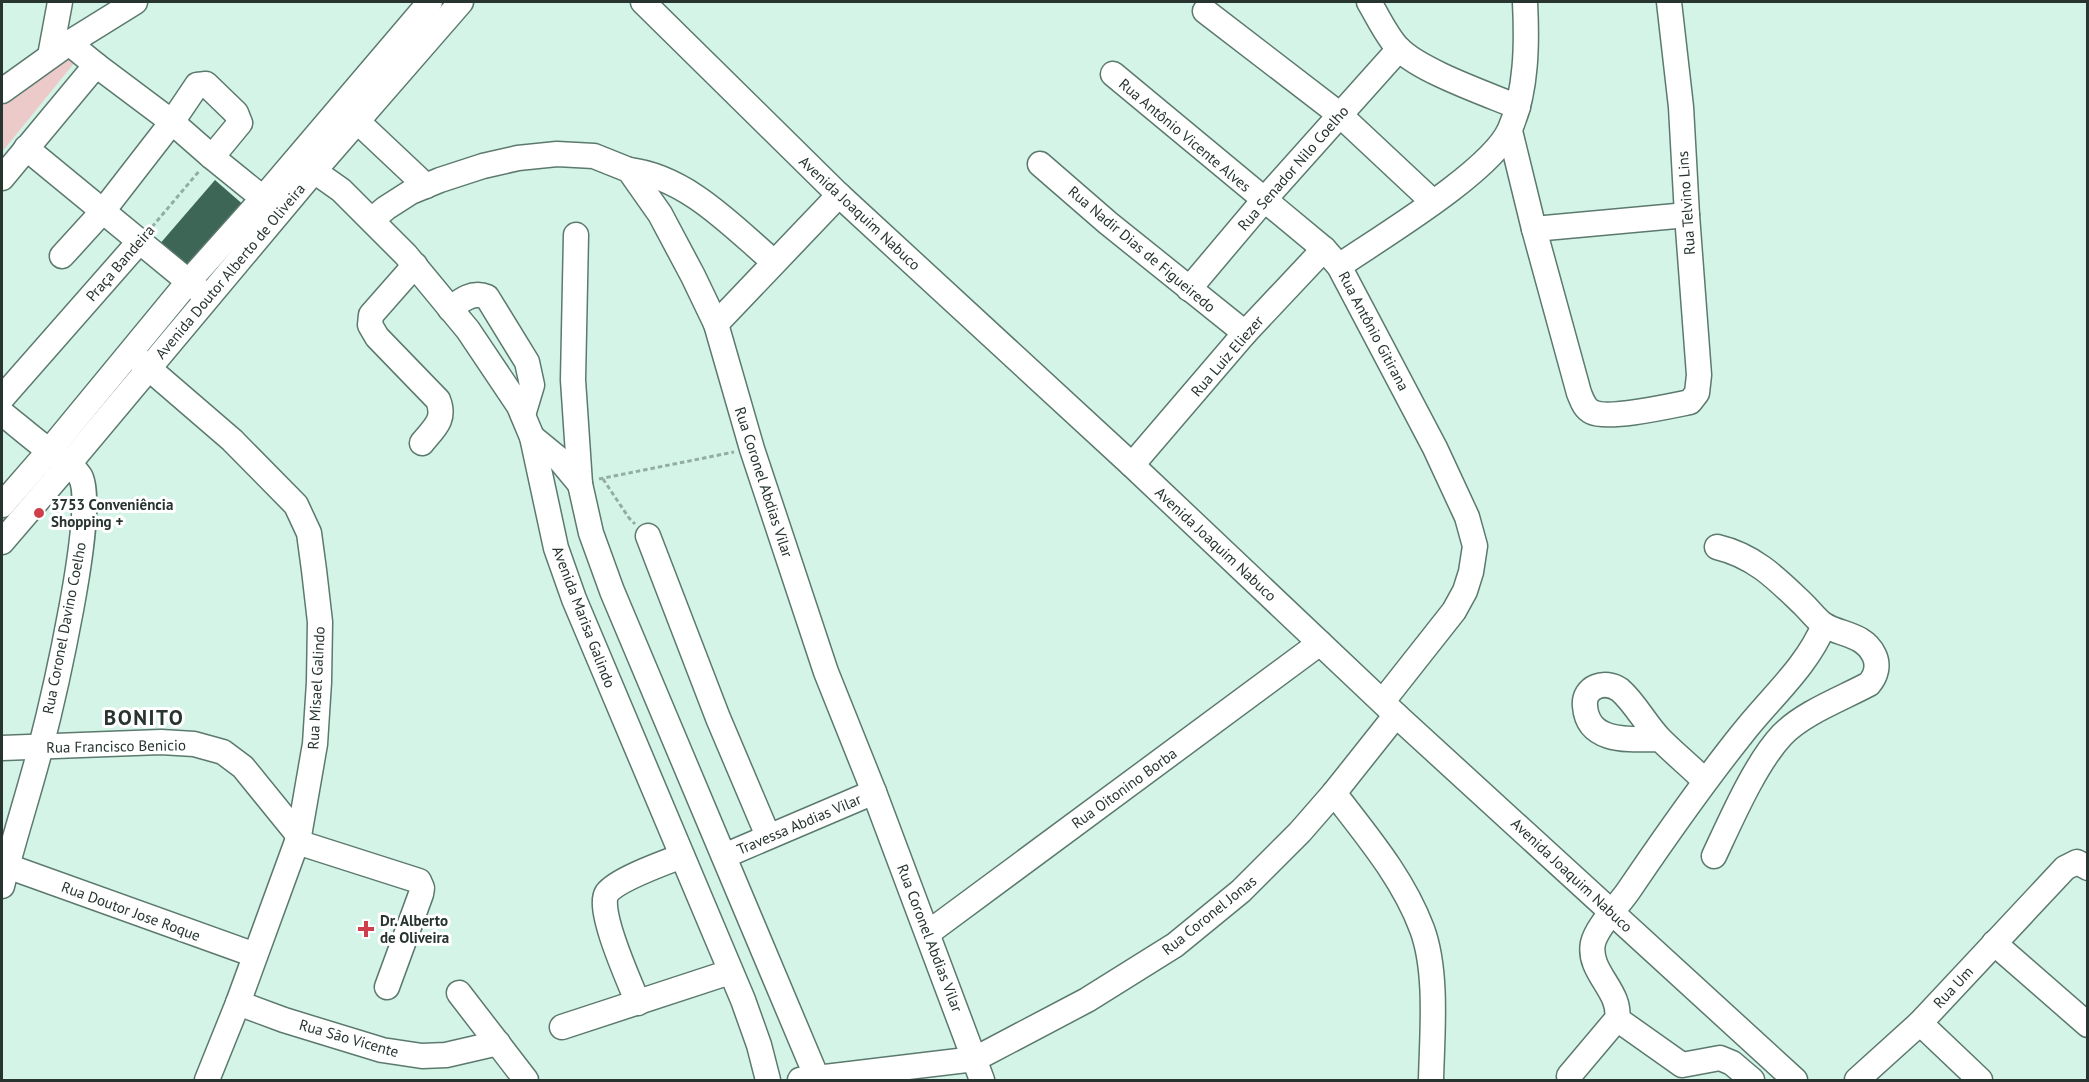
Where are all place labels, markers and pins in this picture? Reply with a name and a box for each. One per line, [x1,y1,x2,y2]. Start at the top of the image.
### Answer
place label: 3753 Conveniência Shopping + [51,495,173,531]
marker: 3753 Conveniência Shopping + [32,506,46,520]
place label: Dr. Alberto de Oliveira [380,911,449,947]
marker: Dr. Alberto de Oliveira [357,920,375,938]

